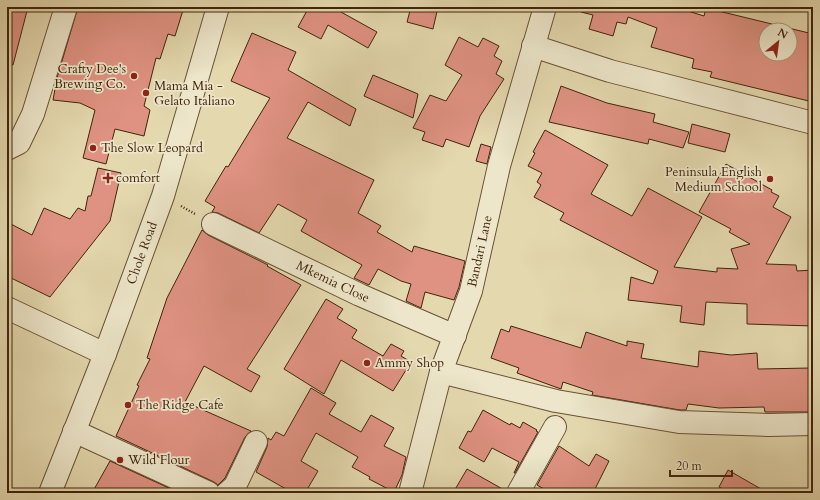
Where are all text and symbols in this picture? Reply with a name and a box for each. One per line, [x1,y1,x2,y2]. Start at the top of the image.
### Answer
north arrow [758,22,798,62]
text: N [775,25,791,43]
place label: Crafty Dee's Brewing Co. [54,60,126,93]
marker: Crafty Dee's Brewing Co. [129,71,139,81]
place label: Mama Mia - Gelato Italiano [154,77,235,110]
marker: Mama Mia - Gelato Italiano [141,88,151,98]
place label: The Slow Leopard [101,139,203,157]
marker: The Slow Leopard [88,143,98,153]
place label: Peninsula English Medium School [665,163,763,196]
place label: comfort [116,169,160,187]
marker: comfort [103,173,113,183]
marker: Peninsula English Medium School [765,174,775,184]
street label: Bandari Lane [463,214,497,289]
street label: Chole Road [122,219,162,287]
street label: Mkemia Close [293,256,372,307]
place label: Ammy Shop [375,354,444,372]
marker: Ammy Shop [362,358,372,368]
place label: The Ridge Cafe [136,396,224,414]
marker: The Ridge Cafe [123,400,133,410]
place label: Wild Flour [127,451,190,469]
scale bar [670,452,732,478]
marker: Wild Flour [115,455,125,465]
text: 20 m [676,458,703,474]

